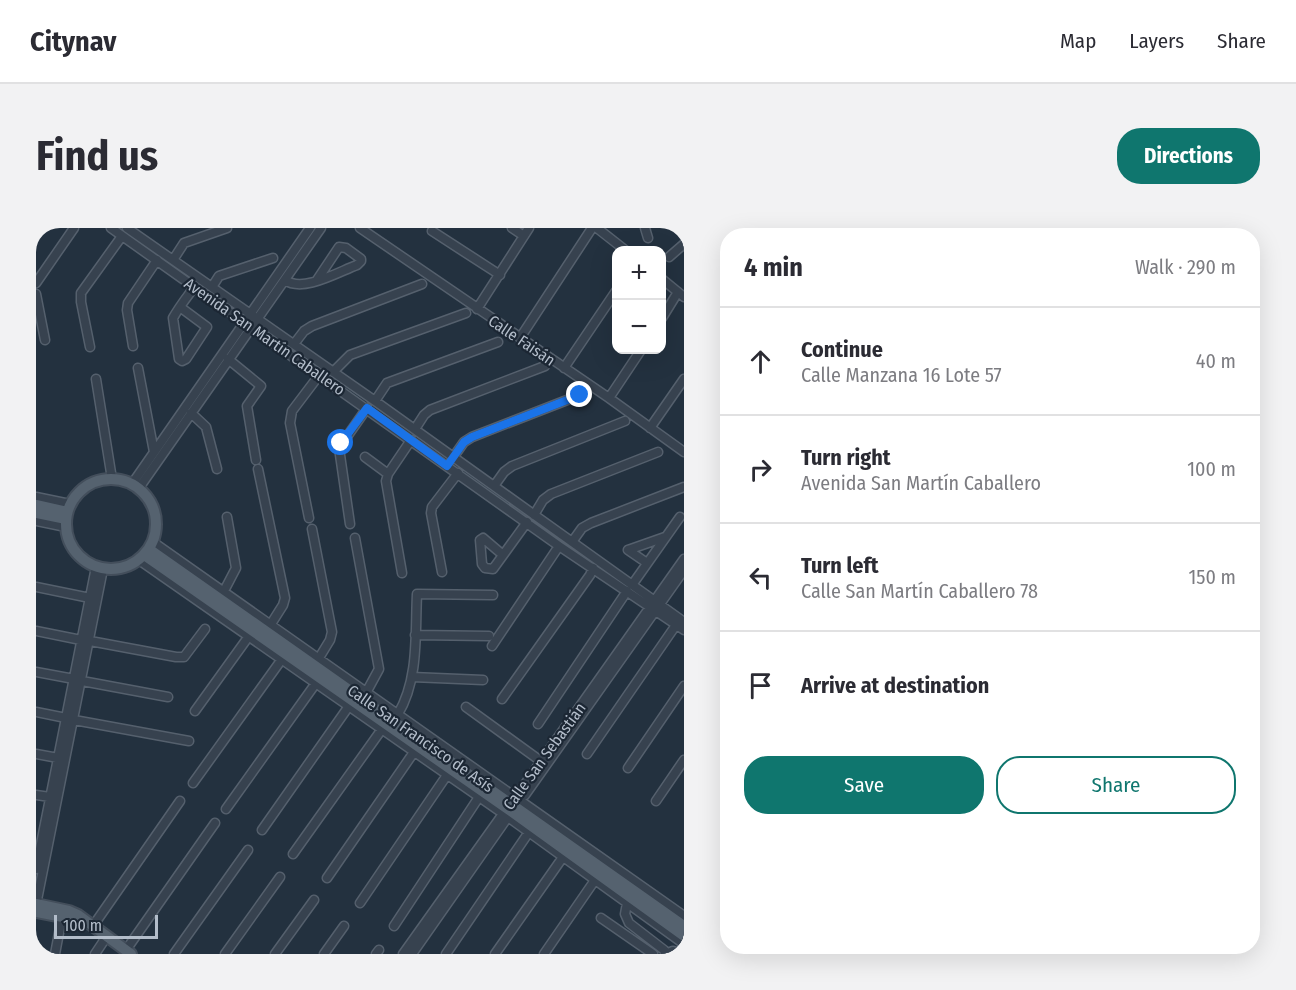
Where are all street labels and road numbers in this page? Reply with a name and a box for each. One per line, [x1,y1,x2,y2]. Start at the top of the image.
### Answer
street label: Avenida San Martín Caballero [181,274,349,399]
street label: Calle Faisán [485,311,559,370]
street label: Calle San Francisco de Asís [344,681,498,796]
street label: Calle San Sebastián [499,699,590,814]

